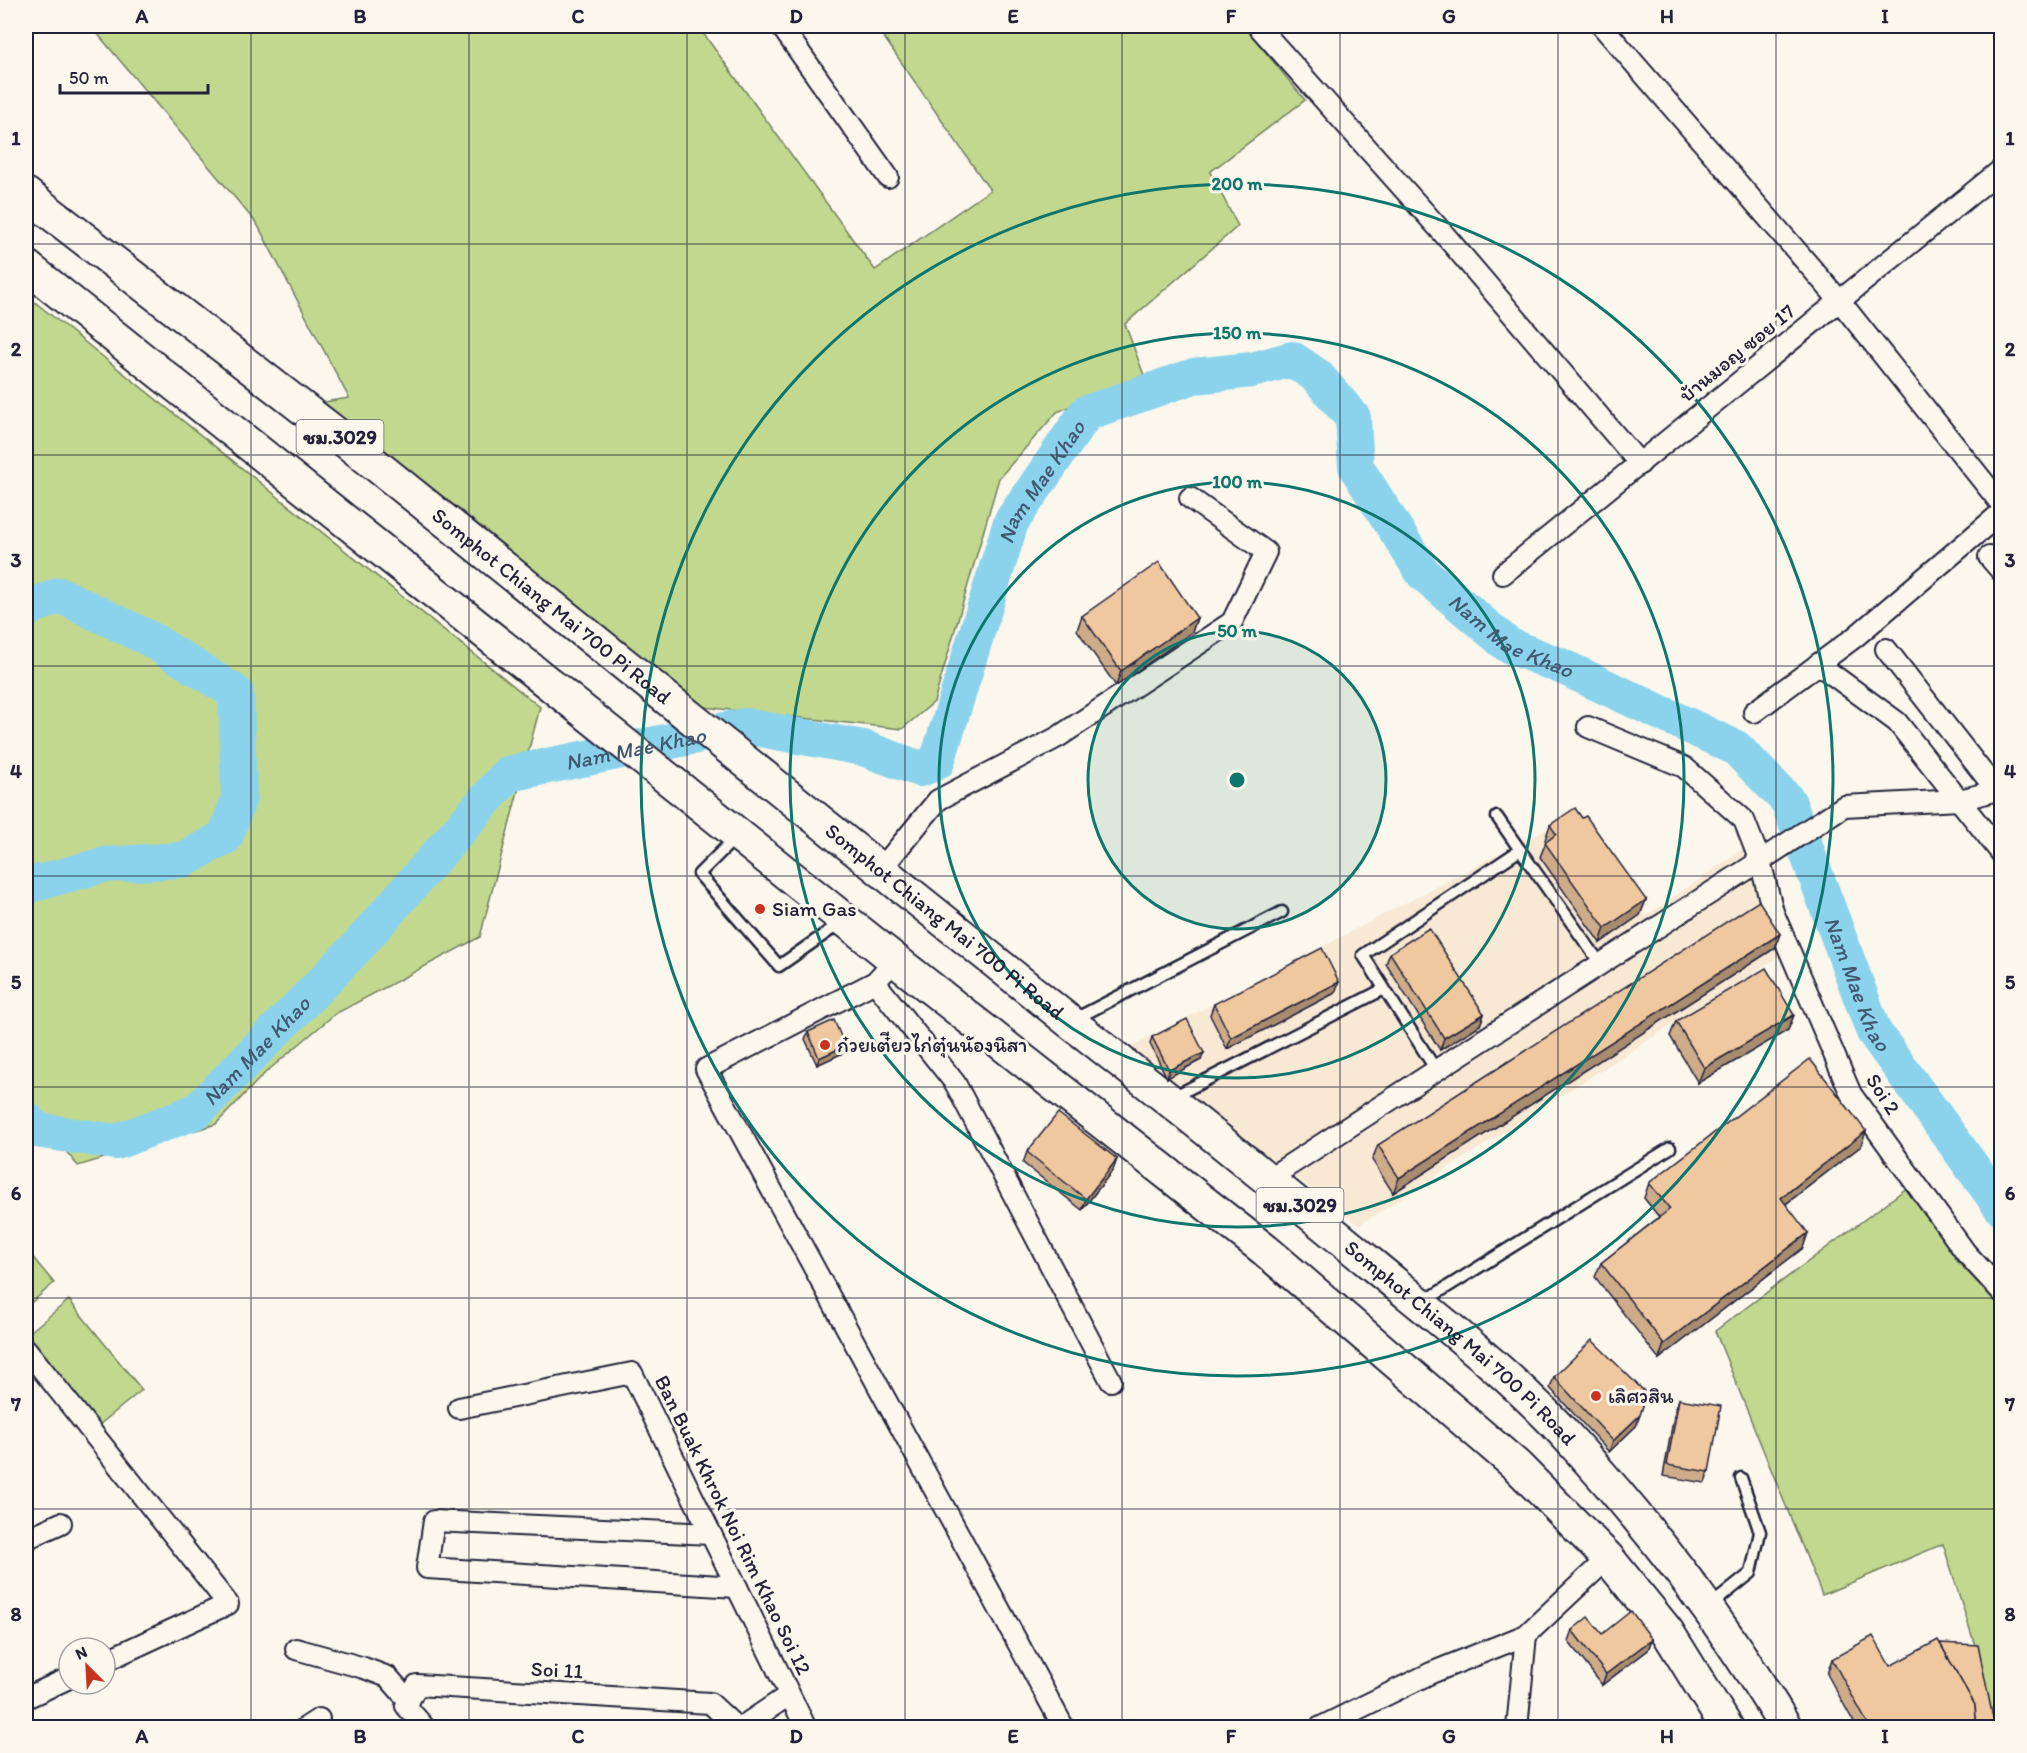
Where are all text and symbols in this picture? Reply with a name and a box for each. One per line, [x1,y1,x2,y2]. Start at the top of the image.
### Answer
text: A [135,4,149,28]
text: B [354,4,367,28]
text: C [572,4,585,28]
text: D [789,4,803,28]
text: E [1007,4,1019,28]
text: F [1226,4,1237,28]
text: G [1442,4,1456,28]
text: H [1660,4,1674,28]
text: I [1881,4,1889,28]
scale bar [60,57,208,95]
text: 50 m [69,67,109,89]
text: 1 [11,126,21,150]
text: 1 [2005,126,2015,150]
text: 200 m [1212,173,1263,195]
street label: บ้านมอญ ซอย 17 [1674,298,1800,407]
text: 150 m [1213,322,1262,344]
text: 2 [11,337,22,361]
text: 2 [2005,337,2016,361]
water label: Nam Mae Khao [992,414,1092,547]
road number: ชม.3029 [296,420,384,454]
text: 100 m [1212,471,1263,493]
street label: Somphot Chiang Mai 700 Pi Road [427,502,677,709]
text: 3 [11,548,22,572]
text: 3 [2005,548,2016,572]
water label: Nam Mae Khao [1443,588,1578,684]
text: 50 m [1217,620,1258,642]
water label: Nam Mae Khao [563,721,709,776]
text: 4 [10,759,22,783]
text: 4 [2004,759,2016,783]
centre of rings [1227,770,1247,790]
street label: Somphot Chiang Mai 700 Pi Road [821,818,1070,1025]
place label: Siam Gas [772,896,857,921]
marker: Siam Gas [753,902,767,916]
water label: Nam Mae Khao [1818,913,1897,1057]
text: 5 [11,970,22,994]
text: 5 [2005,970,2016,994]
water label: Nam Mae Khao [197,990,316,1111]
place label: ก๋วยเต๋ียวไก่ตุ๋นนัองนิสา [837,1031,1027,1058]
marker: ก๋วยเต๋ียวไก่ตุ๋นนัองนิสา [818,1038,832,1052]
street label: Soi 2 [1861,1069,1906,1119]
text: 6 [11,1181,22,1205]
text: 6 [2005,1181,2016,1205]
road number: ชม.3029 [1256,1188,1344,1222]
street label: Somphot Chiang Mai 700 Pi Road [1340,1234,1582,1450]
street label: Ban Buak Khrok Noi Rim Khao Soi 12 [650,1371,817,1679]
place label: เลิศวสิน [1608,1383,1673,1408]
marker: เลิศวสิน [1589,1389,1603,1403]
text: 7 [10,1392,21,1416]
text: 7 [2004,1392,2015,1416]
text: 8 [11,1602,22,1626]
text: 8 [2005,1602,2016,1626]
north arrow [57,1636,117,1696]
text: N [72,1642,90,1664]
street label: Soi 11 [530,1656,584,1683]
text: A [135,1724,149,1748]
text: B [354,1724,367,1748]
text: C [572,1724,585,1748]
text: D [789,1724,803,1748]
text: E [1007,1724,1019,1748]
text: F [1226,1724,1237,1748]
text: G [1442,1724,1456,1748]
text: H [1660,1724,1674,1748]
text: I [1881,1724,1889,1748]

